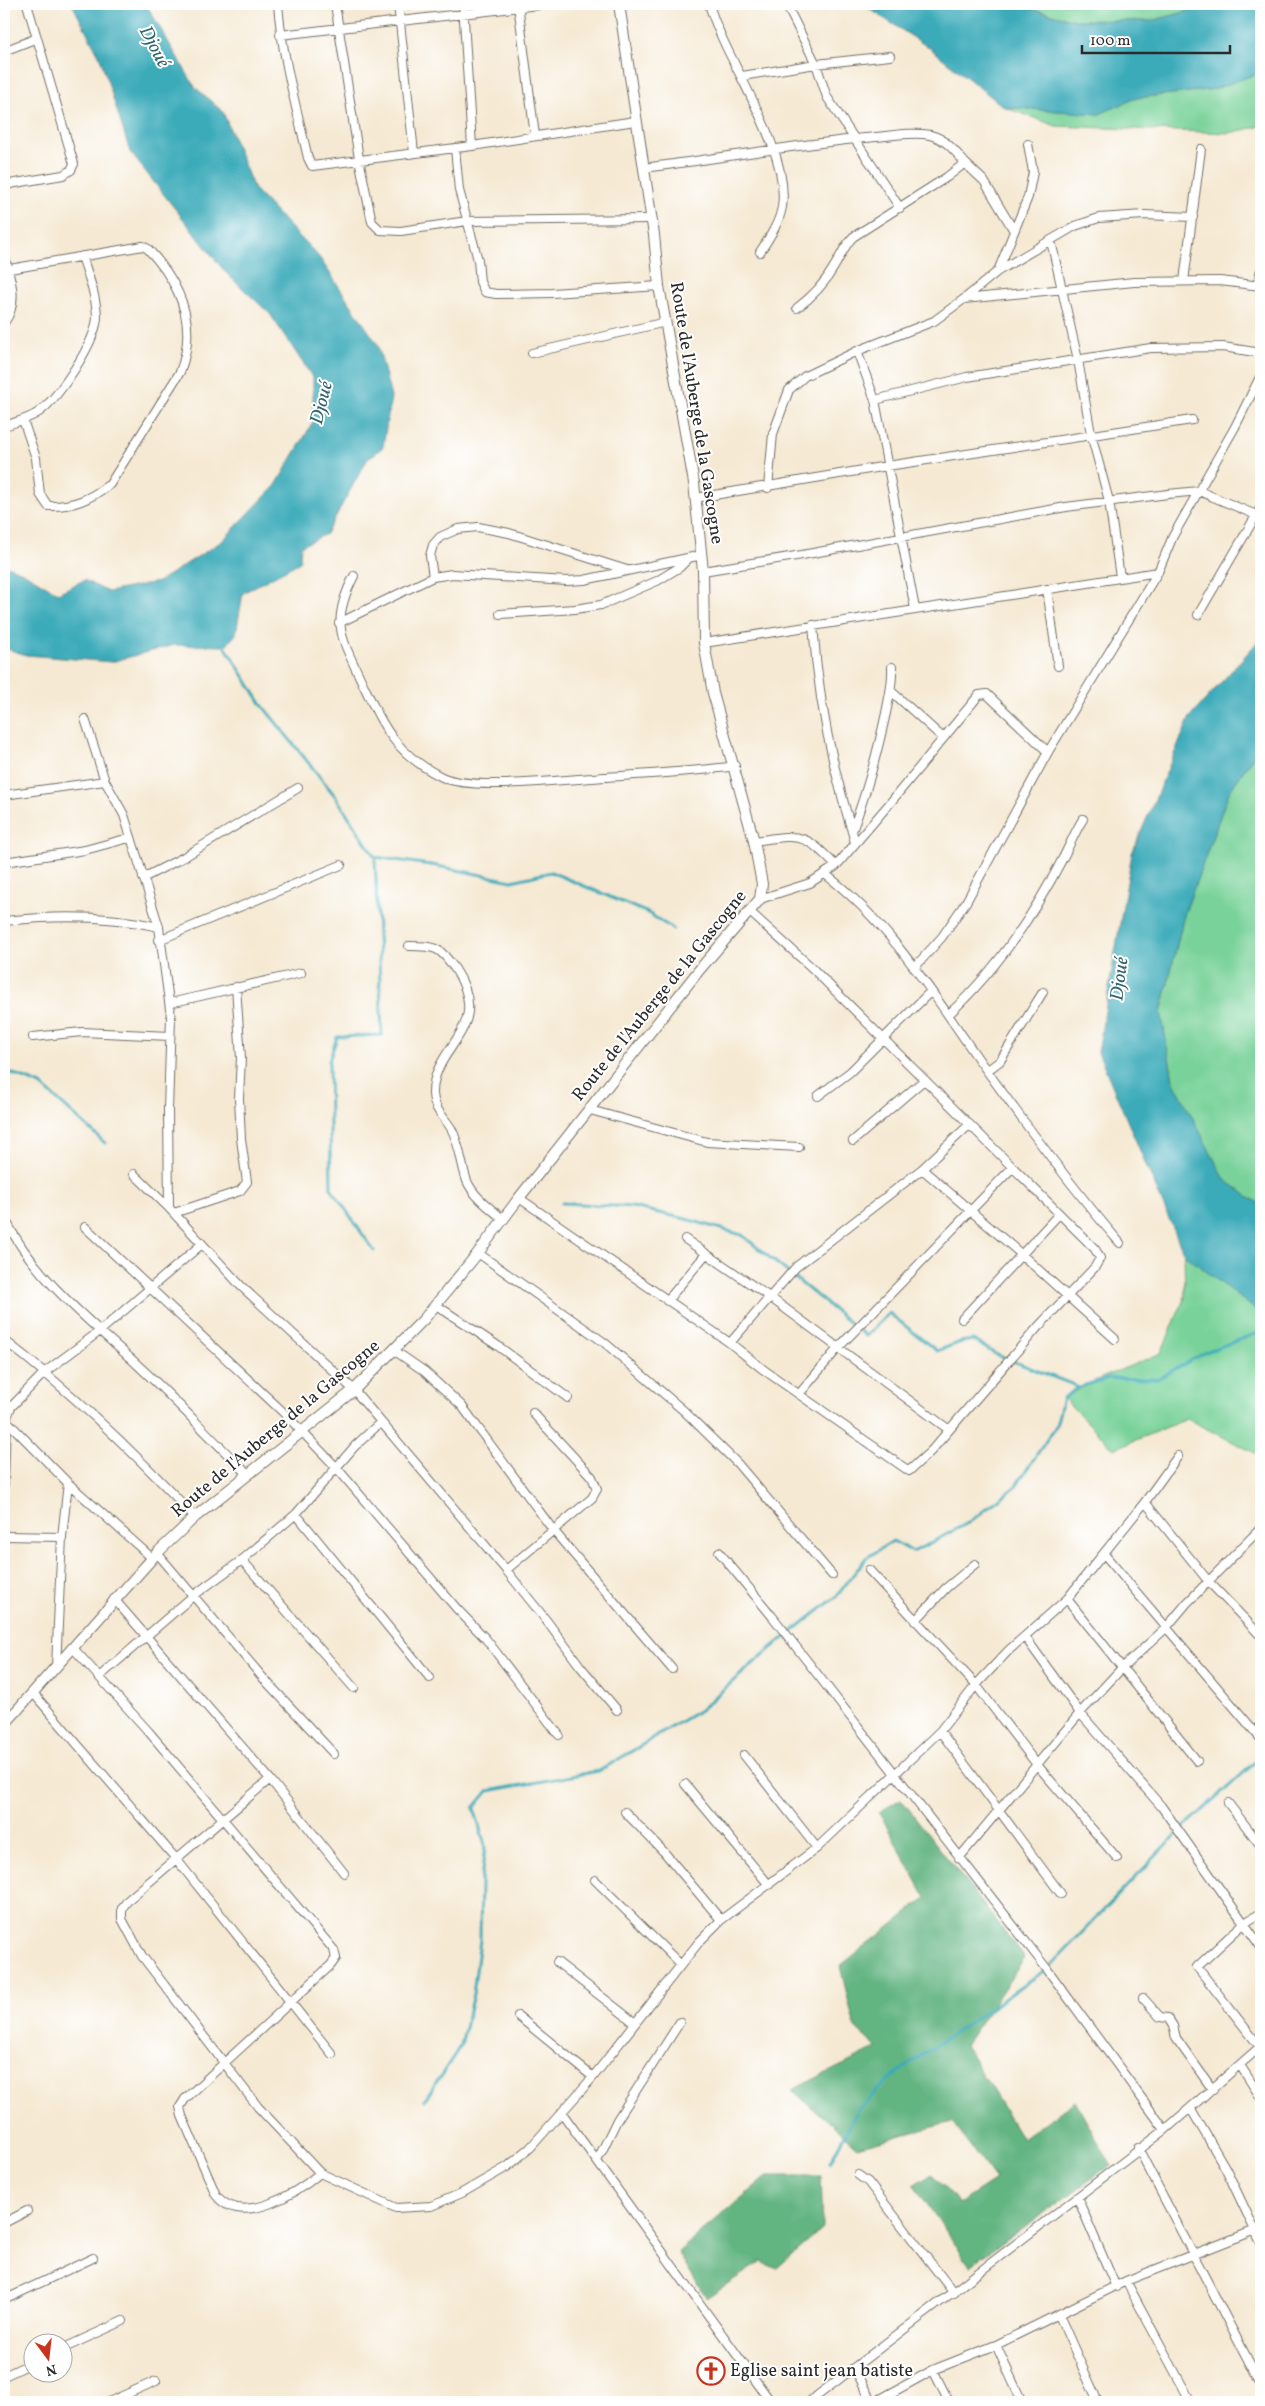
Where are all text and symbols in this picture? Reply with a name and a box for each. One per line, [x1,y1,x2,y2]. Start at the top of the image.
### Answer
water label: Djoué [132,22,176,73]
scale bar [1082,22,1230,54]
text: 100 m [1090,31,1130,52]
street label: Route de l'Auberge de la Gascogne [663,280,729,546]
water label: Djoué [304,378,340,427]
street label: Route de l'Auberge de la Gascogne [567,885,753,1107]
water label: Djoué [1104,955,1136,1002]
street label: Route de l'Auberge de la Gascogne [166,1334,386,1524]
north arrow [22,2334,72,2384]
church icon: Eglise saint jean batiste [696,2356,726,2386]
text: N [44,2359,58,2380]
place label: Eglise saint jean batiste [730,2359,913,2384]

